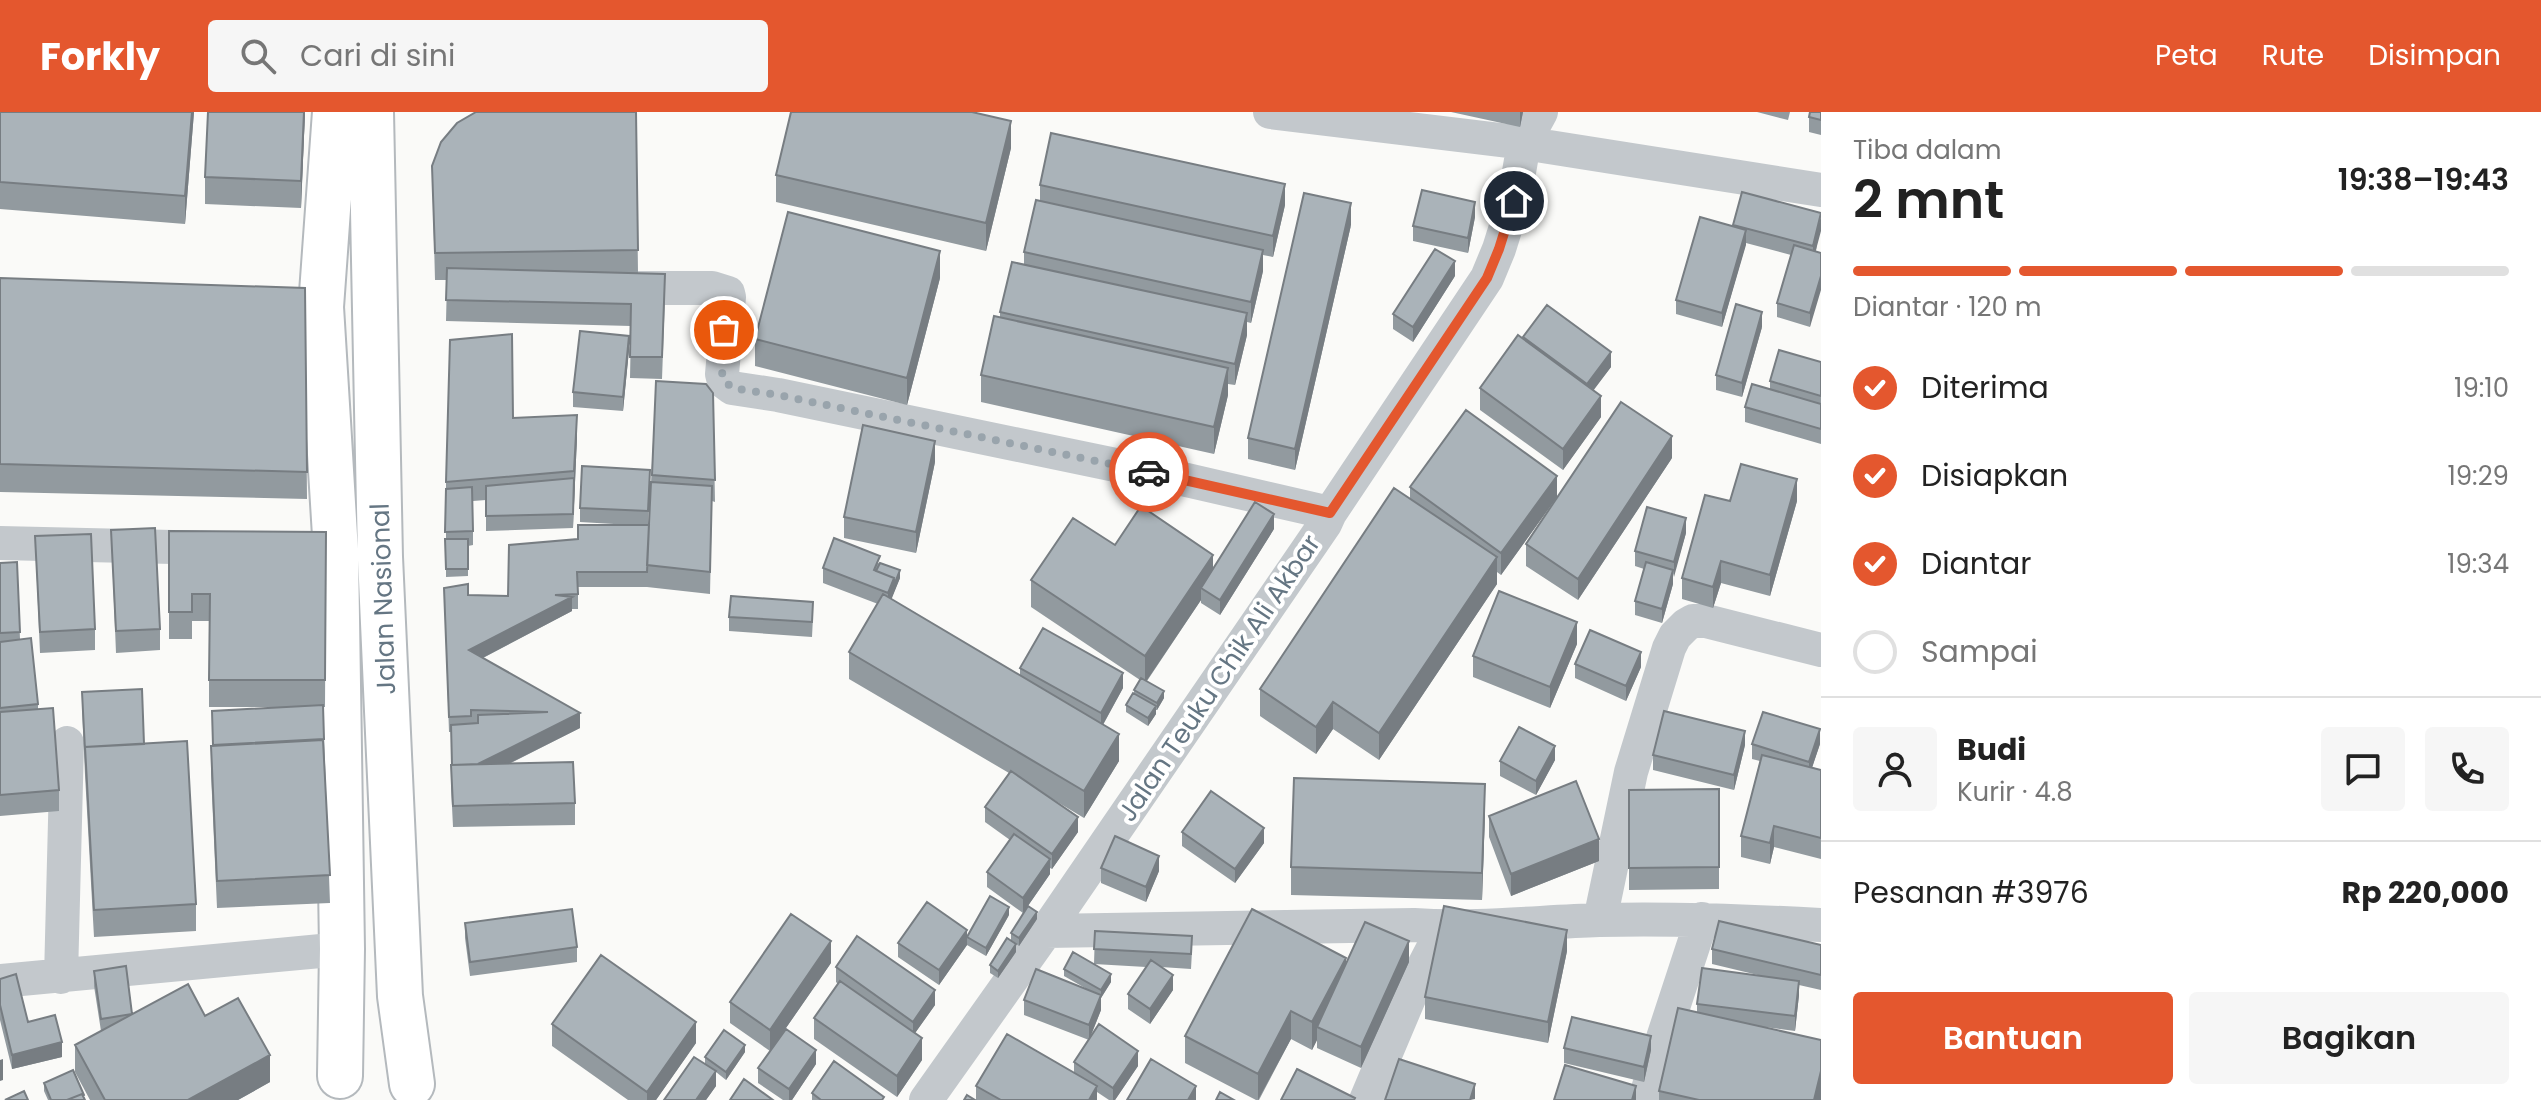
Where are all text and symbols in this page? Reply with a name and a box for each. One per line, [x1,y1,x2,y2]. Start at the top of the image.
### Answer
search box [208,20,768,92]
text: Forkly [40,30,160,83]
icon: search [236,34,280,78]
text: Cari di sini [300,34,455,77]
text: Peta [2155,36,2218,75]
text: Rute [2262,36,2324,75]
text: Disimpan [2368,36,2501,75]
text: Tiba dalam [1853,132,2001,168]
text: 19:38–19:43 [2338,158,2509,201]
text: 2 mnt [1853,163,2004,236]
pin [1480,167,1548,235]
icon: home [1492,179,1536,223]
text: Diantar · 120 m [1853,289,2041,325]
pin [690,296,758,364]
icon: bag [702,308,746,352]
icon: check [1853,366,1897,410]
text: Diterima [1921,366,2049,409]
text: 19:10 [2454,370,2509,406]
courier [1109,432,1189,512]
icon: car [1127,450,1171,494]
icon: check [1853,454,1897,498]
text: Disiapkan [1921,454,2068,497]
text: 19:29 [2447,458,2509,494]
street label: Jalan Nasional [362,502,404,696]
street label: Jalan Teuku Chik Ali Akbar [1109,527,1329,829]
icon: check [1853,542,1897,586]
text: Diantar [1921,542,2031,585]
text: 19:34 [2447,546,2509,582]
text: Sampai [1921,630,2038,673]
button: person [1853,727,1937,811]
button: chat [2321,727,2405,811]
button: phone [2425,727,2509,811]
text: Budi [1957,728,2026,771]
text: Kurir · 4.8 [1957,774,2073,810]
text: Pesanan #3976 [1853,871,2089,914]
text: Rp 220,000 [2342,871,2509,914]
button: Bantuan [1853,992,2173,1084]
button: Bagikan [2189,992,2509,1084]

